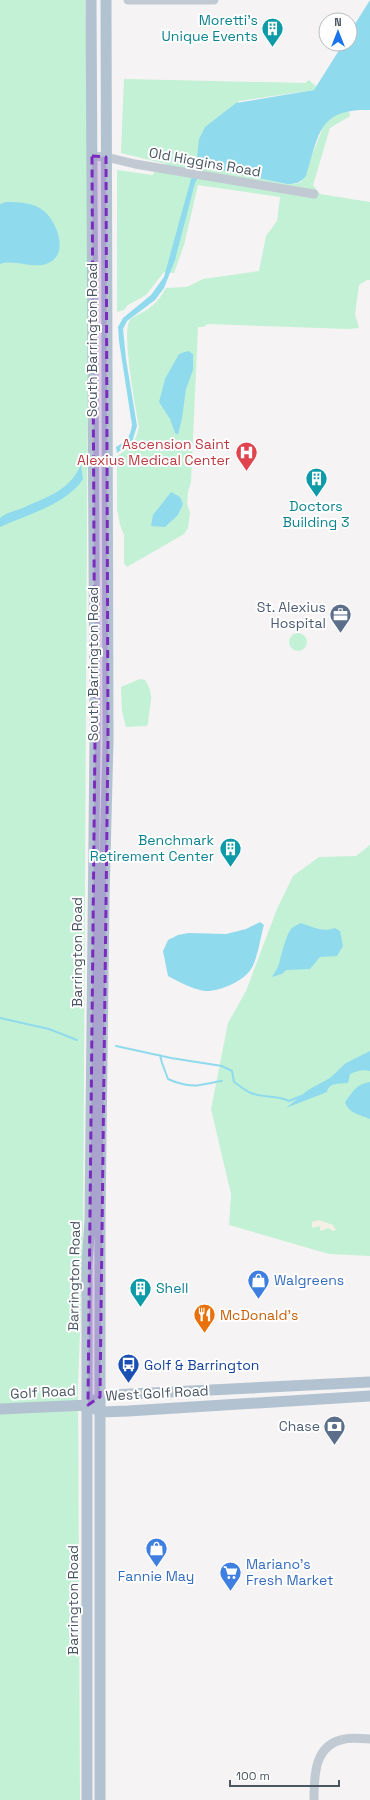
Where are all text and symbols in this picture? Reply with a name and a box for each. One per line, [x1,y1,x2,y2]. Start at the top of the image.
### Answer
place label: Moretti's Unique Events [162,11,258,45]
north arrow [318,12,358,52]
building icon: Moretti's Unique Events [260,15,286,48]
text: N [334,15,342,29]
street label: Old Higgins Road [148,143,262,181]
street label: South Barrington Road [83,263,101,417]
place label: Ascension Saint Alexius Medical Center [77,435,230,469]
hospital icon: Ascension Saint Alexius Medical Center [233,439,259,472]
building icon: Doctors Building 3 [303,465,329,498]
place label: Doctors Building 3 [283,497,349,531]
street label: South Barrington Road [84,587,102,741]
place label: St. Alexius Hospital [257,598,326,632]
office icon: St. Alexius Hospital [328,602,354,635]
place label: Benchmark Retirement Center [90,831,214,865]
building icon: Benchmark Retirement Center [217,835,243,868]
street label: Barrington Road [68,897,86,1007]
street label: Barrington Road [64,1221,84,1331]
shop icon: Walgreens [246,1267,272,1300]
place label: Walgreens [274,1271,344,1289]
building icon: Shell [128,1275,154,1308]
place label: Shell [156,1279,188,1297]
restaurant icon: McDonald's [191,1302,217,1335]
place label: McDonald's [220,1306,298,1324]
bus stop icon: Golf & Barrington [115,1352,141,1385]
place label: Golf & Barrington [144,1356,259,1374]
street label: Golf Road [10,1381,76,1403]
street label: West Golf Road [105,1381,209,1405]
bank icon: Chase [322,1413,348,1446]
place label: Chase [279,1417,320,1435]
shop icon: Fannie May [143,1535,169,1568]
street label: Barrington Road [64,1545,82,1655]
place label: Mariano's Fresh Market [246,1555,334,1589]
supermarket icon: Mariano's Fresh Market [218,1559,244,1592]
place label: Fannie May [118,1567,194,1585]
scale bar [230,1762,339,1788]
text: 100 m [236,1768,270,1784]

